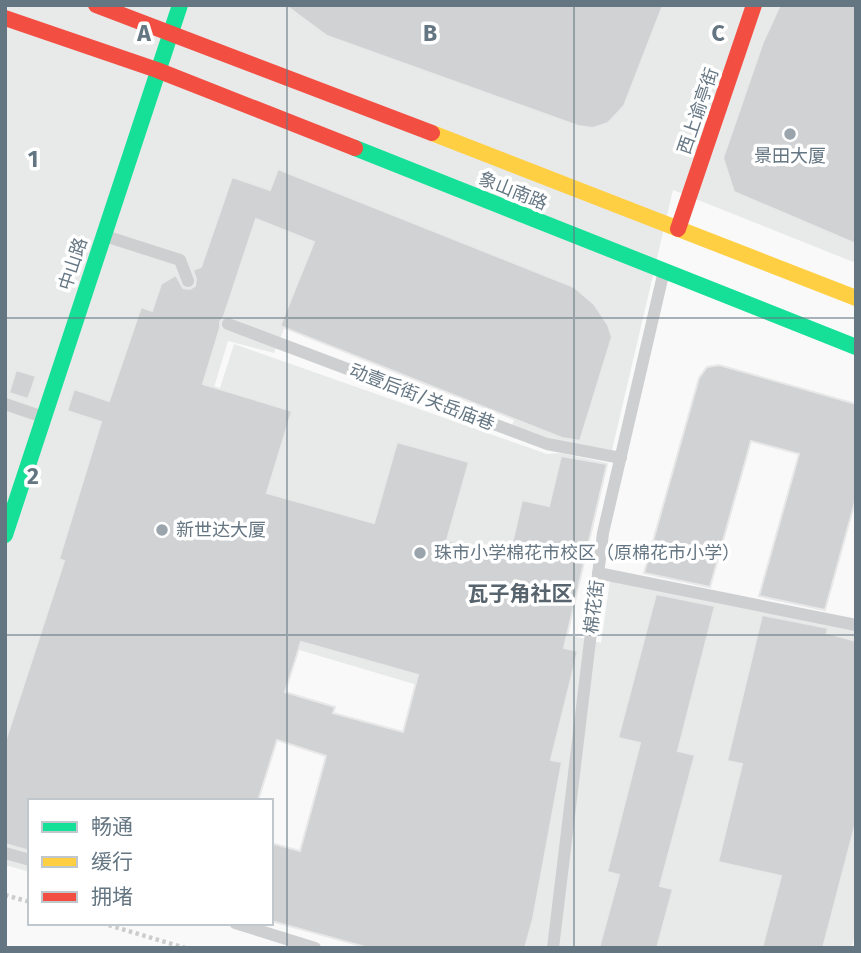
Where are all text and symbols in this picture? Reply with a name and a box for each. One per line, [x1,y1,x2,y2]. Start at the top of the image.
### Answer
text: A [136,19,151,47]
text: B [423,19,437,47]
text: C [711,19,725,47]
street label: 西上谕亭街 [673,65,723,157]
marker: 景田大厦 [782,126,798,142]
text: 1 [28,145,38,173]
place label: 景田大厦 [754,145,826,167]
street label: 象山南路 [476,167,550,215]
street label: 中山路 [54,235,92,293]
street label: 动壹后街/关岳庙巷 [346,359,498,435]
text: 2 [27,462,39,490]
place label: 新世达大厦 [176,519,266,541]
marker: 新世达大厦 [154,522,170,538]
place label: 珠市小学棉花市校区（原棉花市小学） [434,542,740,564]
marker: 珠市小学棉花市校区（原棉花市小学） [412,545,428,561]
street label: 棉花街 [580,579,608,635]
district label: 瓦子角社区 [468,581,573,607]
legend [28,799,273,925]
text: 畅通 [91,814,133,840]
text: 缓行 [91,849,133,875]
text: 拥堵 [91,884,133,910]

